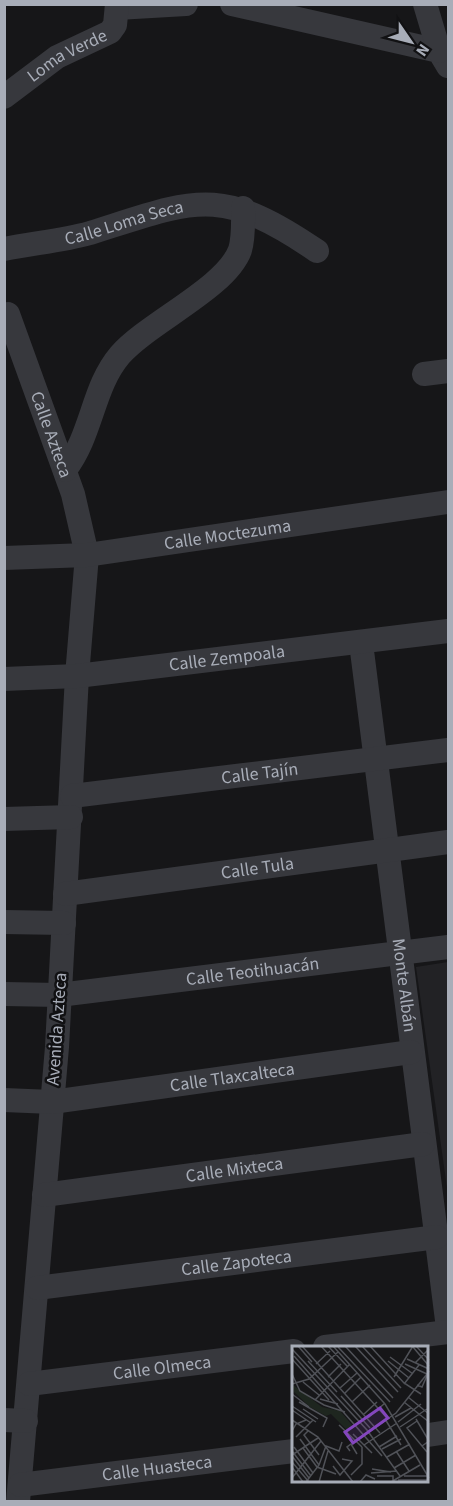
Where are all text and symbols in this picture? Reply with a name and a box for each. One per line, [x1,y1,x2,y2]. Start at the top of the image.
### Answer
north arrow [381,12,441,72]
street label: Loma Verde [22,23,111,88]
text: N [410,39,435,61]
street label: Calle Loma Seca [62,194,185,251]
street label: Calle Azteca [24,388,79,481]
street label: Calle Moctezuma [162,513,293,556]
street label: Calle Zempoala [167,638,286,677]
street label: Calle Tajín [220,756,299,790]
street label: Calle Tula [219,851,295,885]
street label: Monte Albán [386,937,423,1034]
street label: Calle Teotihuacán [184,951,321,992]
street label: Avenida Azteca [41,972,73,1086]
street label: Calle Tlaxcalteca [168,1056,296,1098]
street label: Calle Mixteca [184,1150,285,1188]
street label: Calle Zapoteca [180,1243,293,1282]
inset map [292,1346,429,1482]
street label: Calle Olmeca [111,1349,212,1386]
street label: Calle Huasteca [100,1449,213,1487]

